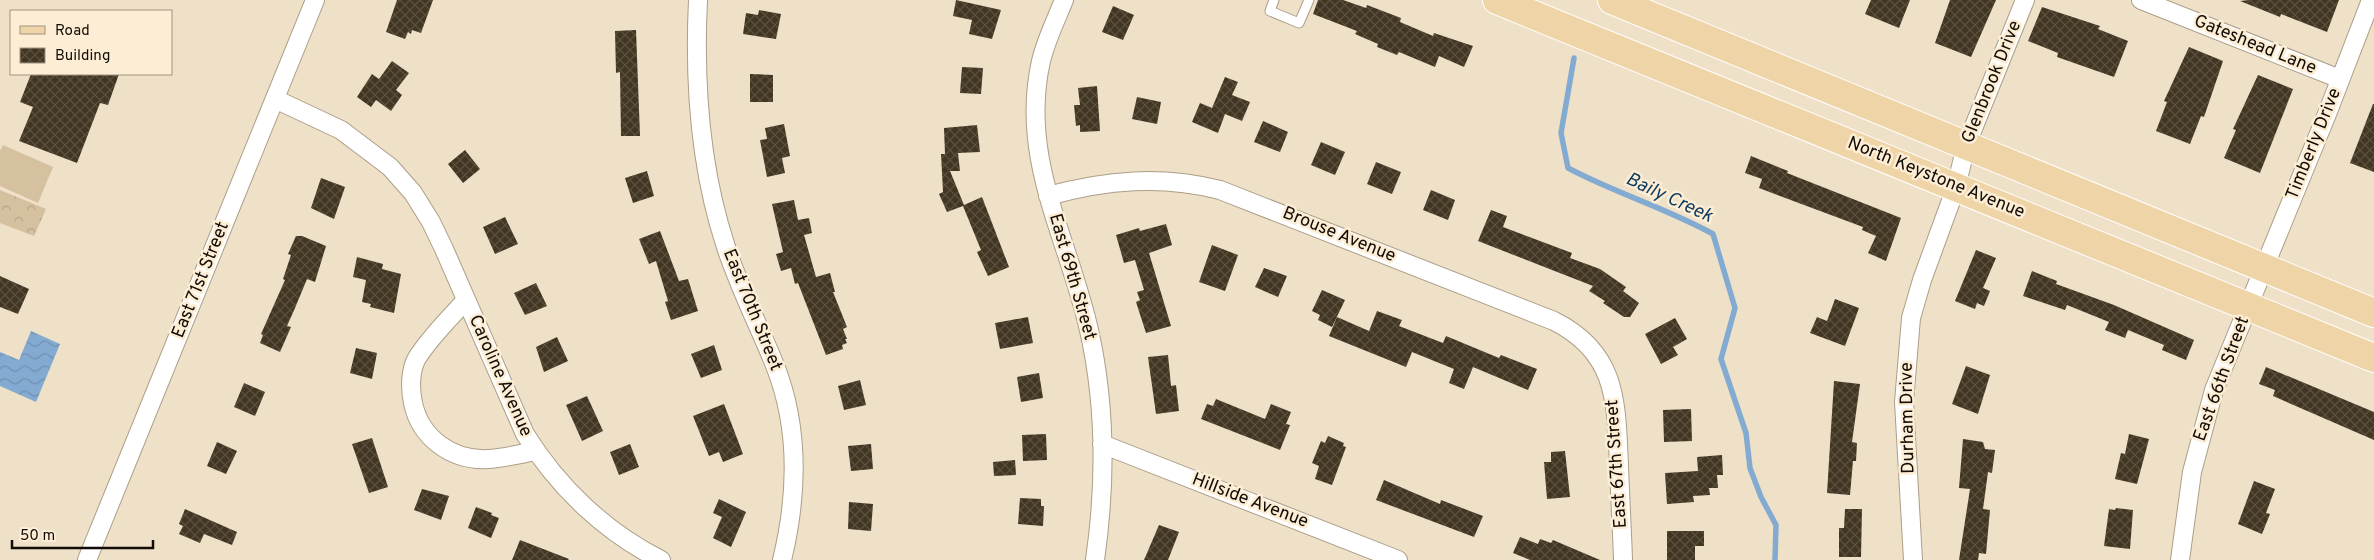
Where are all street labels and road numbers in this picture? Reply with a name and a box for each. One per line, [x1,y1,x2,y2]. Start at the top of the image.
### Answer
street label: Gateshead Lane [2190,10,2320,80]
street label: Glenbrook Drive [1957,17,2027,147]
street label: Timberly Drive [2281,85,2347,203]
street label: North Keystone Avenue [1844,132,2028,224]
street label: Brouse Avenue [1279,202,1399,268]
street label: East 69th Street [1043,211,1101,343]
street label: East 71st Street [167,218,235,342]
street label: East 70th Street [717,246,787,374]
street label: Caroline Avenue [463,311,537,441]
street label: East 66th Street [2189,313,2255,445]
street label: Durham Drive [1896,362,1920,474]
street label: East 67th Street [1601,399,1633,529]
street label: Hillside Avenue [1188,468,1312,534]

